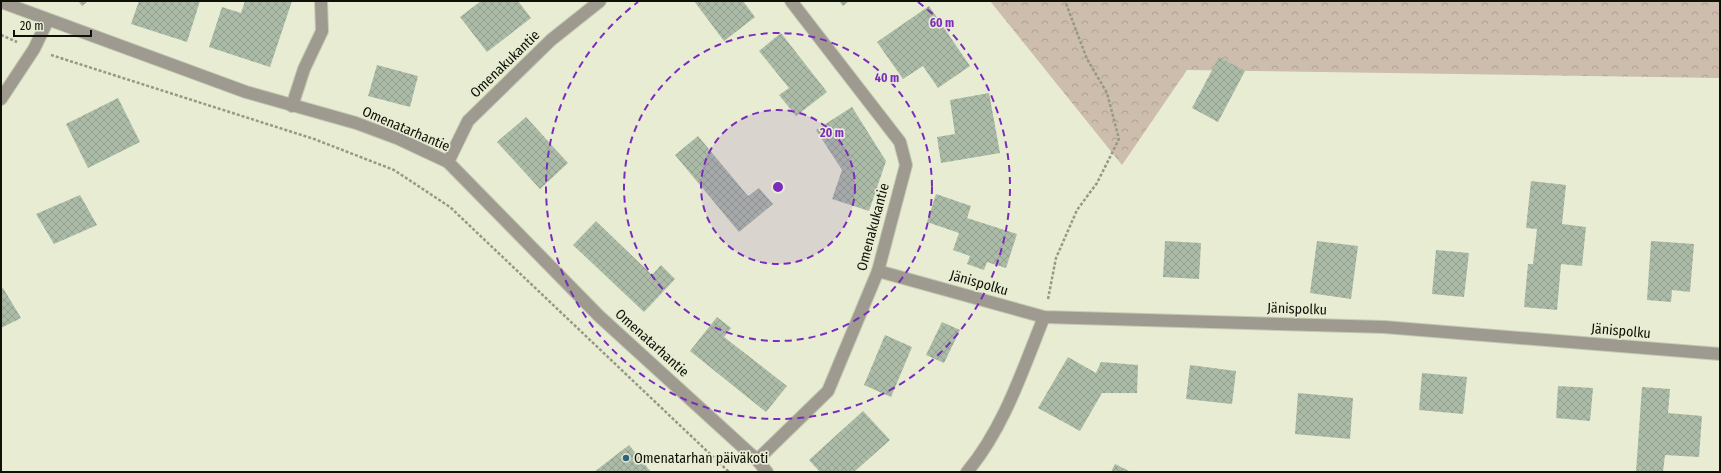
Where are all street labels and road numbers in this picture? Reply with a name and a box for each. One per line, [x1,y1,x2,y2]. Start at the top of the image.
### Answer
street label: Omenakukantie [467,27,543,101]
street label: Omenatarhantie [360,103,452,155]
street label: Omenakukantie [853,181,893,273]
street label: Jänispolku [948,267,1010,299]
street label: Jänispolku [1267,299,1327,319]
street label: Omenatarhantie [612,305,693,381]
street label: Jänispolku [1590,320,1652,342]

